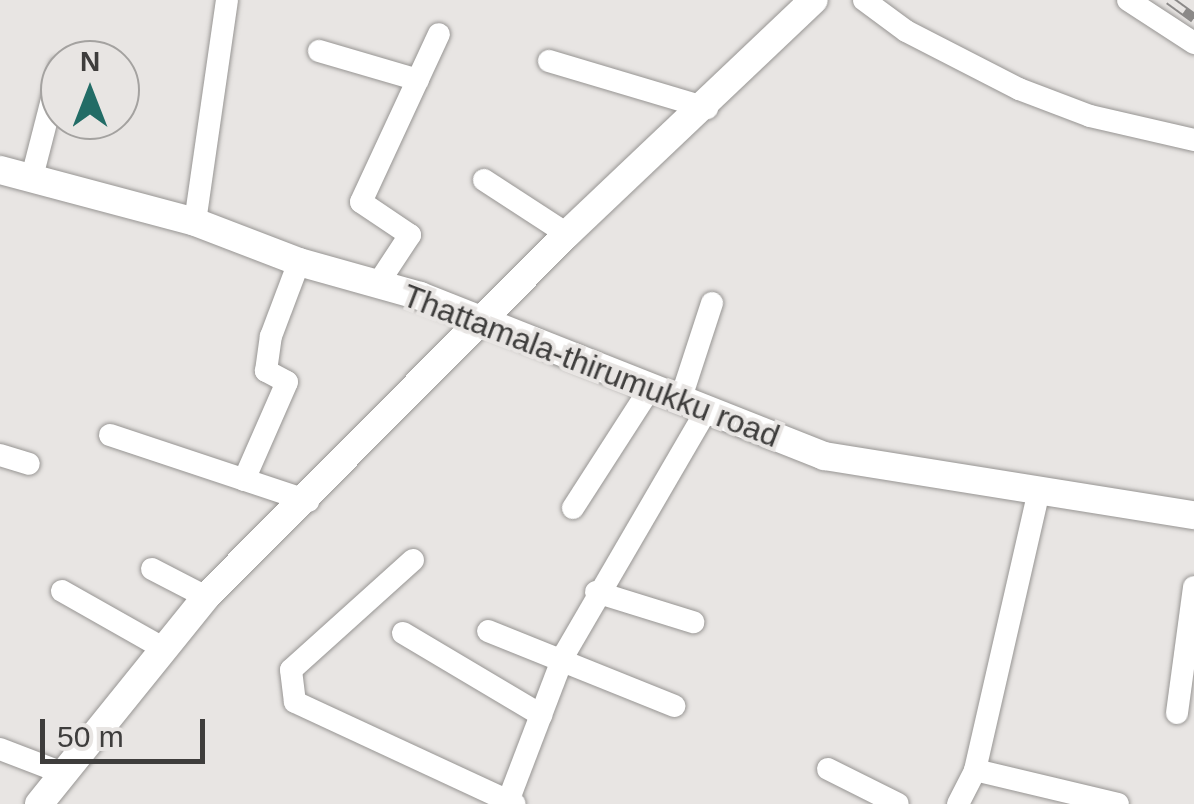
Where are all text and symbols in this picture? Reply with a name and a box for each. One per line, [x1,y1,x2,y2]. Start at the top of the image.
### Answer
north arrow [40,40,140,140]
text: N [80,46,100,77]
street label: Thattamala-thirumukku road [397,276,785,456]
scale bar [45,699,210,761]
text: 50 m [57,720,124,753]

